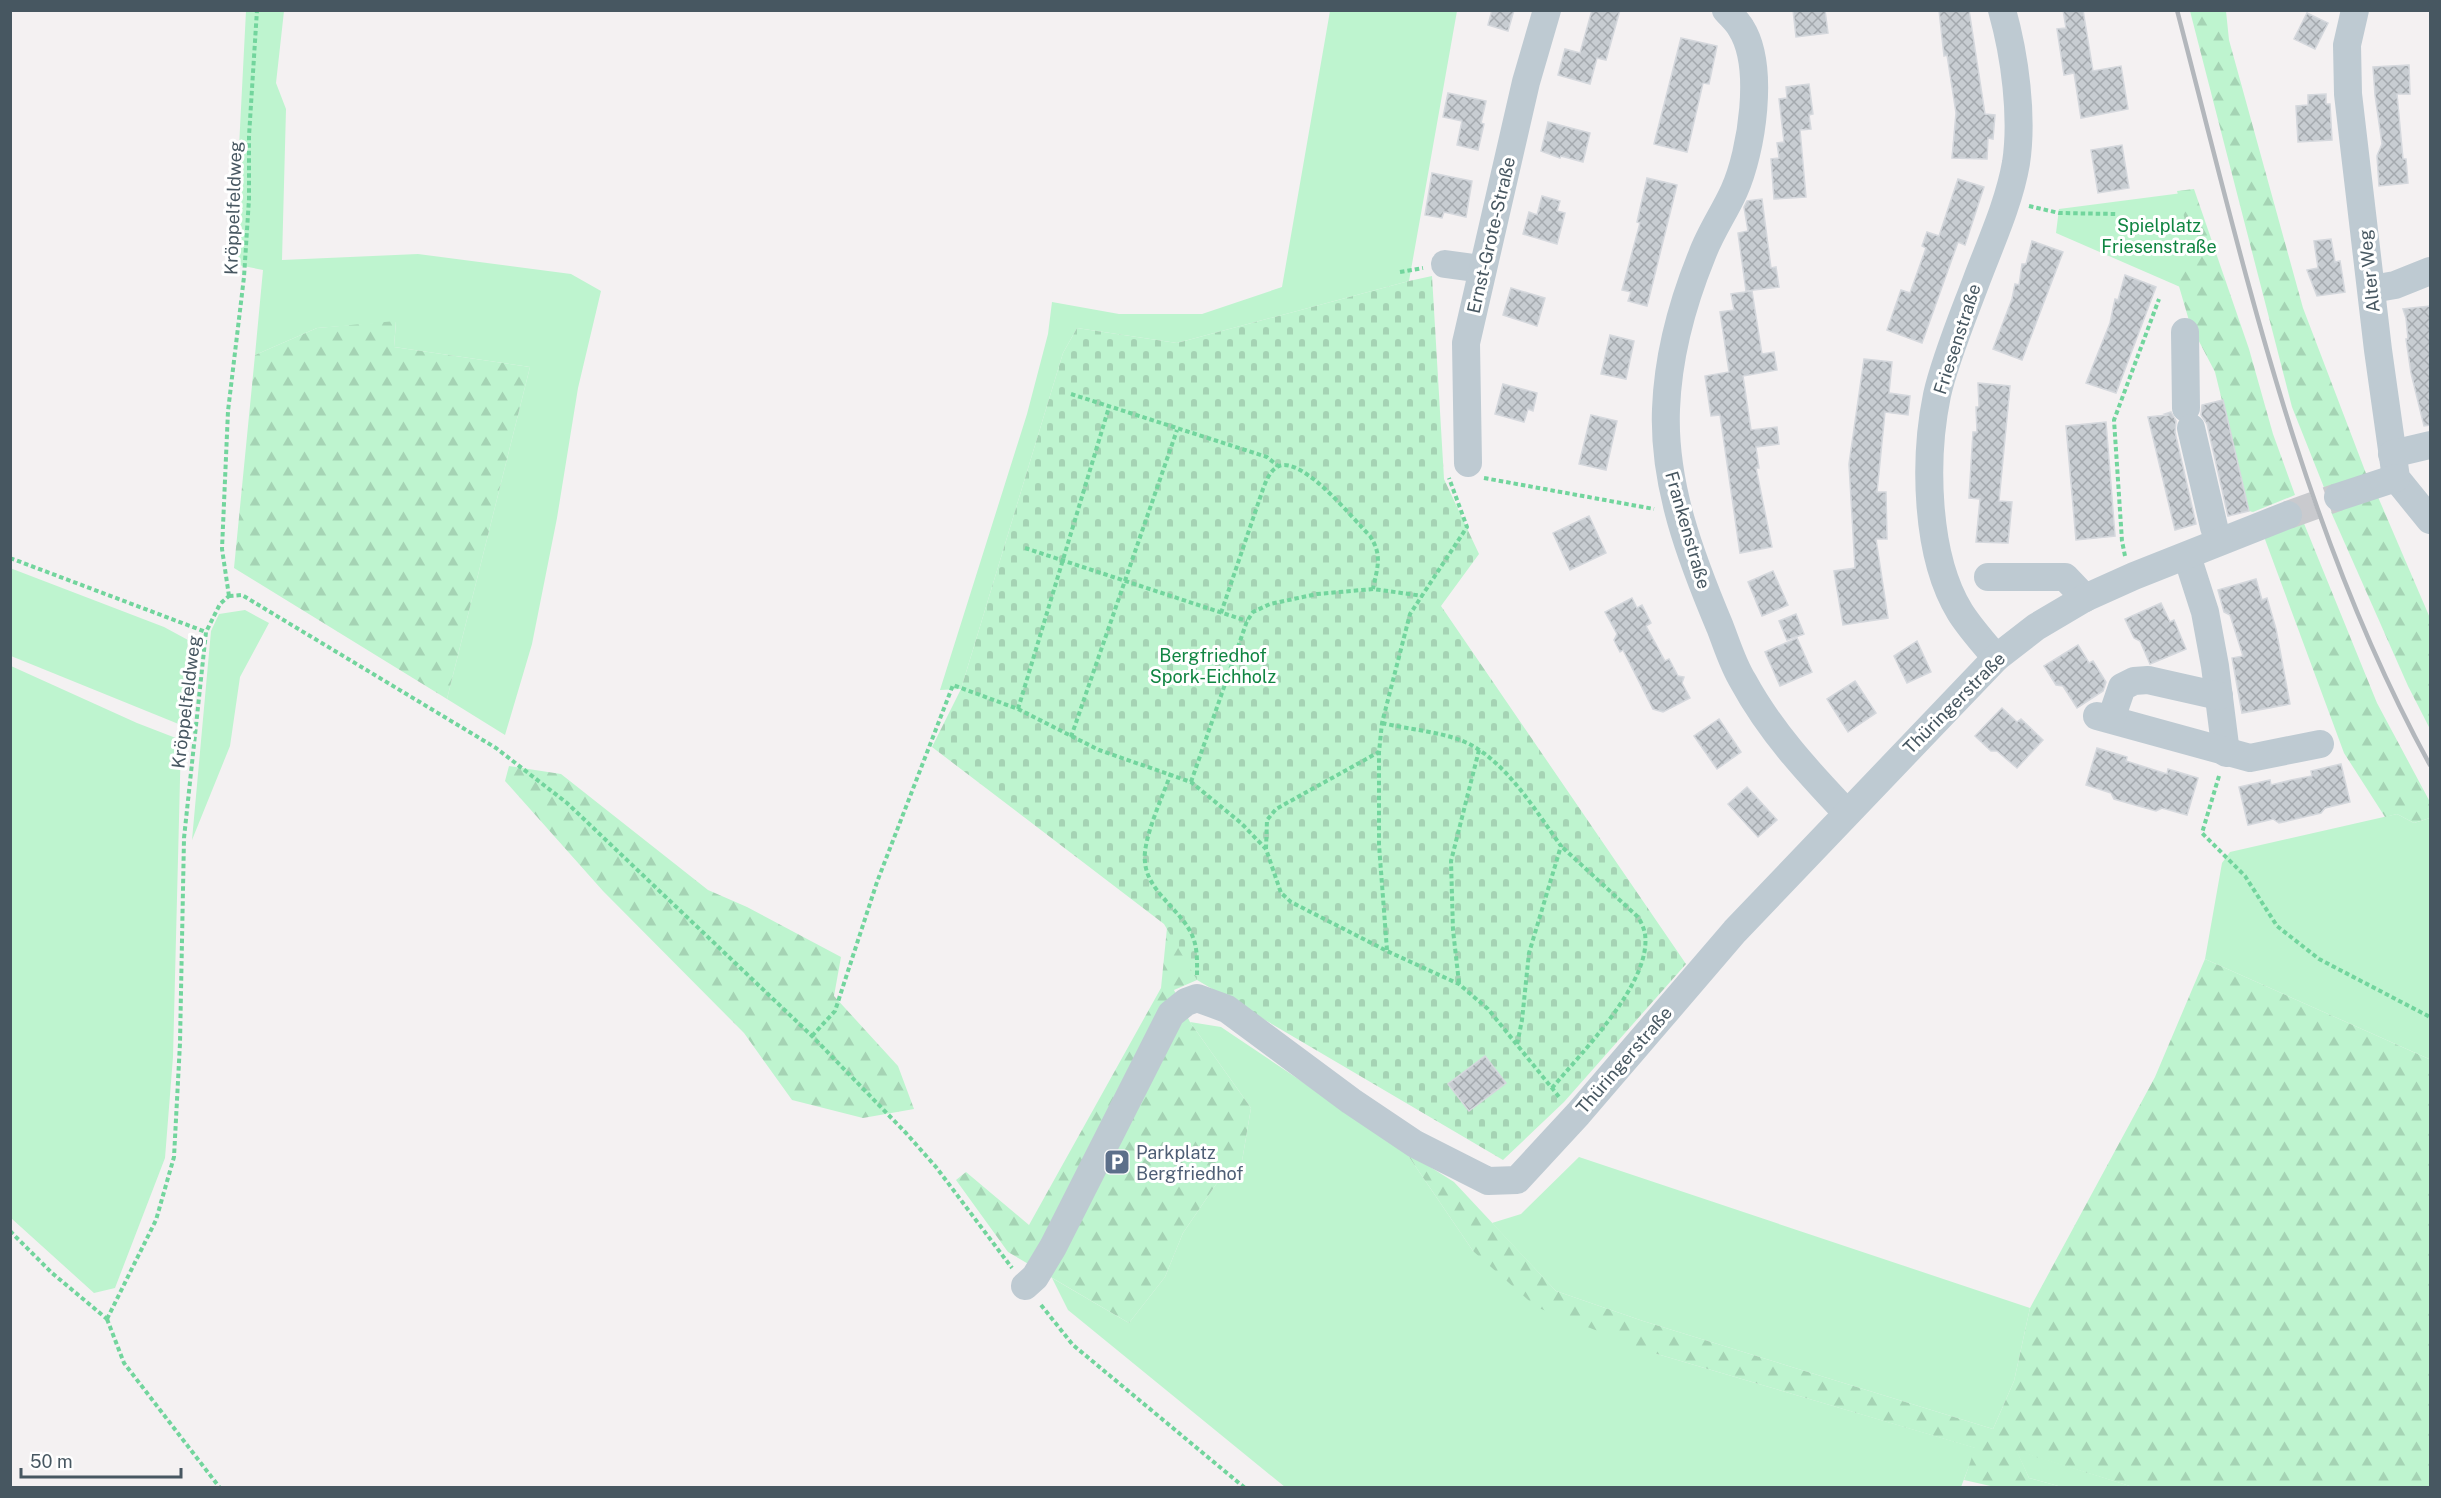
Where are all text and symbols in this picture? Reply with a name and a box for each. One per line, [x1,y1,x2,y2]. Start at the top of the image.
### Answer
street label: Kröppelfeldweg [220,141,246,275]
street label: Ernst-Grote-Straße [1463,155,1519,315]
park label: Spielplatz Friesenstraße [2101,215,2217,257]
street label: Alter Weg [2354,229,2384,313]
street label: Friesenstraße [1929,281,1985,397]
street label: Frankenstraße [1661,469,1715,591]
street label: Kröppelfeldweg [167,634,205,770]
park label: Bergfriedhof Spork-Eichholz [1150,645,1276,687]
street label: Thüringerstraße [1899,648,2009,758]
street label: Thüringerstraße [1572,1002,1676,1118]
place label: Parkplatz Bergfriedhof [1136,1142,1243,1184]
parking icon: Parkplatz Bergfriedhof [1102,1147,1132,1177]
scale bar [21,1441,182,1479]
text: 50 m [30,1451,73,1472]

